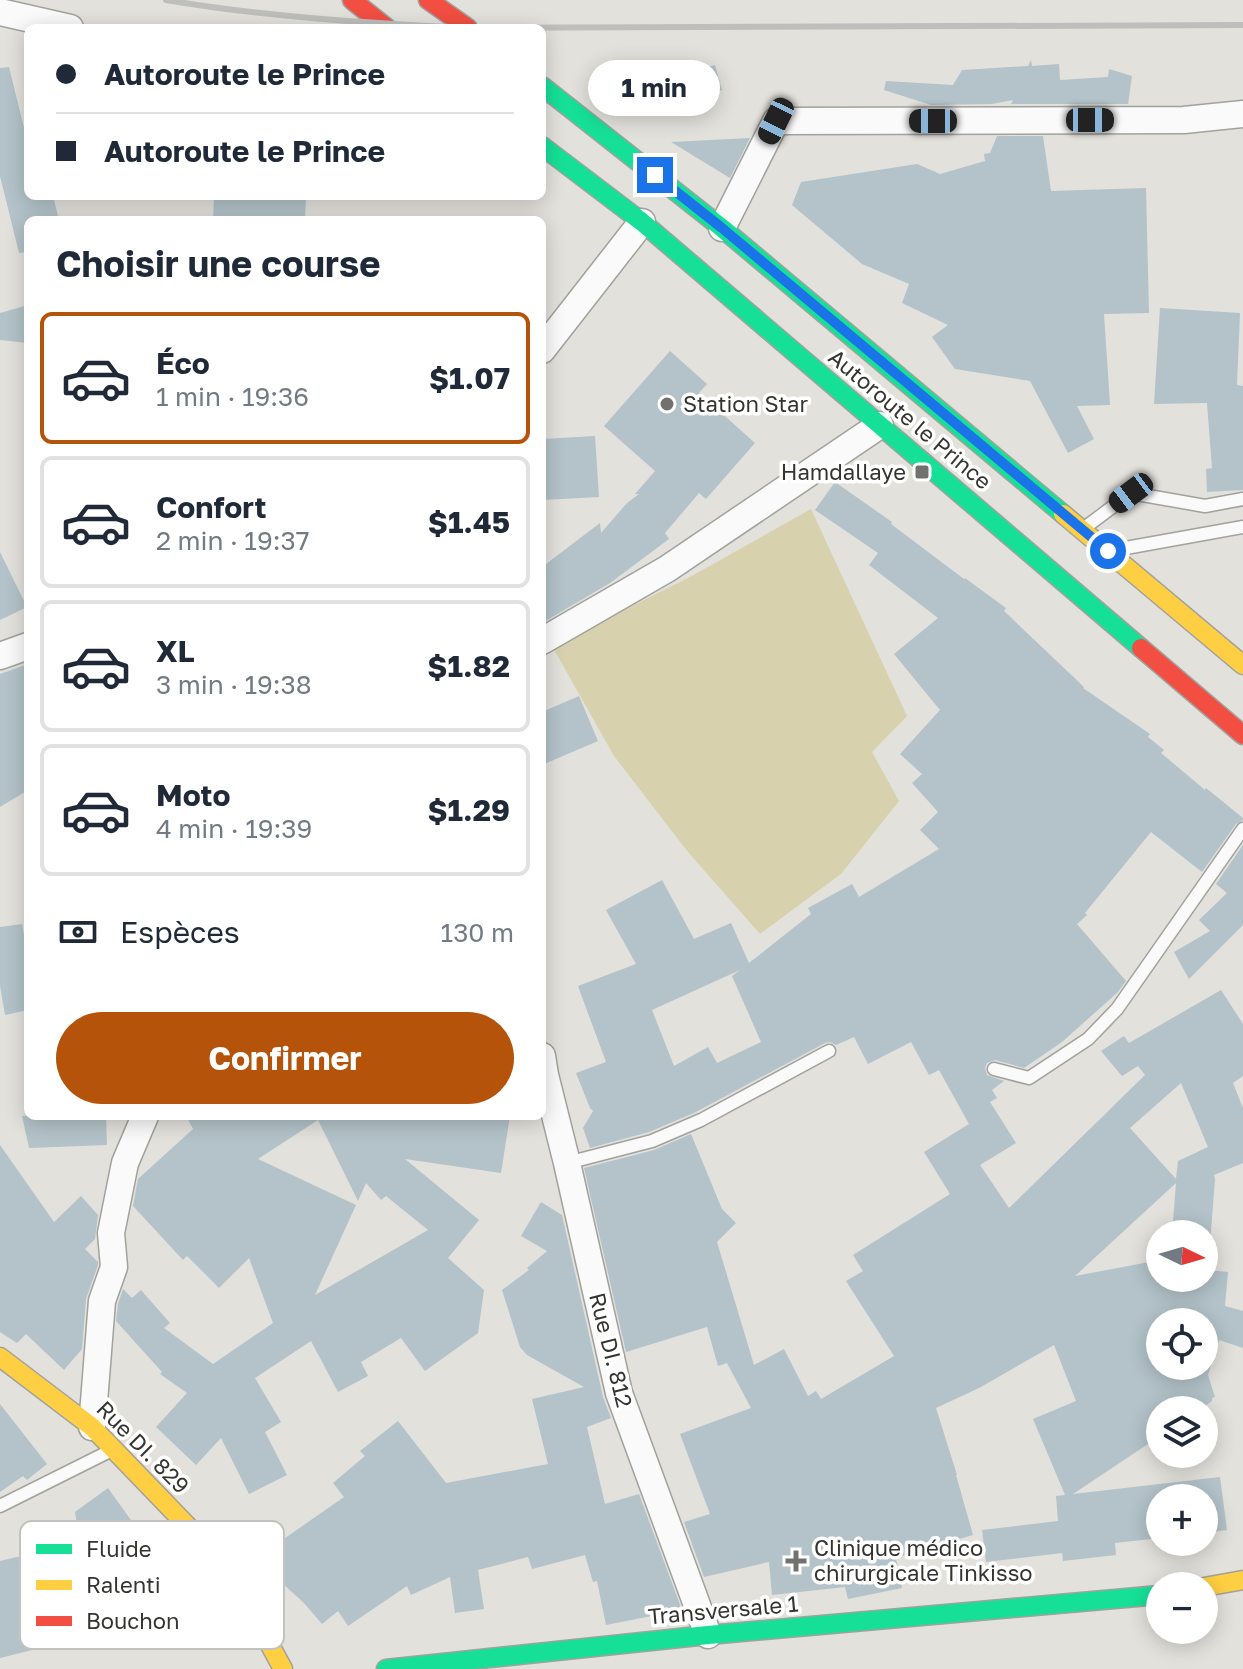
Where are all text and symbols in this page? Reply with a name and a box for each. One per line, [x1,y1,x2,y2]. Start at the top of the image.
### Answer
text: Autoroute le Prince [104,56,385,92]
callout: 1 min [589,59,721,115]
text: 1 min [621,72,687,103]
car [755,94,797,148]
car [1066,108,1114,132]
car [909,109,957,133]
text: Autoroute le Prince [104,133,385,169]
route end [637,157,673,193]
text: Choisir une course [56,242,380,285]
icon: car [60,342,132,414]
street label: Autoroute le Prince [824,343,997,494]
text: Éco [156,345,210,381]
text: $1.07 [429,360,510,396]
text: 1 min · 19:36 [156,381,309,412]
place label: Station Star [683,390,808,417]
marker: Station Star [658,395,676,413]
place label: Hamdallaye [781,458,906,485]
marker: Hamdallaye [913,463,931,481]
car [1105,469,1157,517]
icon: car [60,486,132,558]
text: Confort [156,489,267,525]
text: $1.45 [428,504,510,540]
text: 2 min · 19:37 [156,525,309,556]
route start [1090,533,1126,569]
icon: car [60,630,132,702]
text: XL [156,633,195,669]
text: $1.82 [427,648,510,684]
text: 3 min · 19:38 [156,669,312,700]
icon: car [60,774,132,846]
text: Moto [156,777,231,813]
text: $1.29 [428,792,510,828]
text: 4 min · 19:39 [156,813,312,844]
icon: cash [56,910,100,954]
text: Espèces [120,914,240,950]
text: 130 m [441,917,514,948]
button: Confirmer [56,1012,514,1104]
north arrow [1146,1220,1218,1292]
map controls [1146,1220,1218,1644]
street label: Rue DI. 812 [584,1290,639,1410]
button: locate [1146,1308,1218,1380]
street label: Rue DI. 829 [91,1395,195,1499]
button: layers [1146,1396,1218,1468]
button: + [1146,1484,1218,1556]
legend [20,1521,284,1649]
place label: Clinique médico chirurgicale Tinkisso [814,1534,1033,1586]
text: Fluide [86,1535,152,1562]
marker: Clinique médico chirurgicale Tinkisso [785,1550,807,1572]
text: Ralenti [86,1571,161,1598]
button: − [1146,1572,1218,1644]
street label: Transversale 1 [647,1589,800,1630]
text: Bouchon [86,1607,180,1634]

